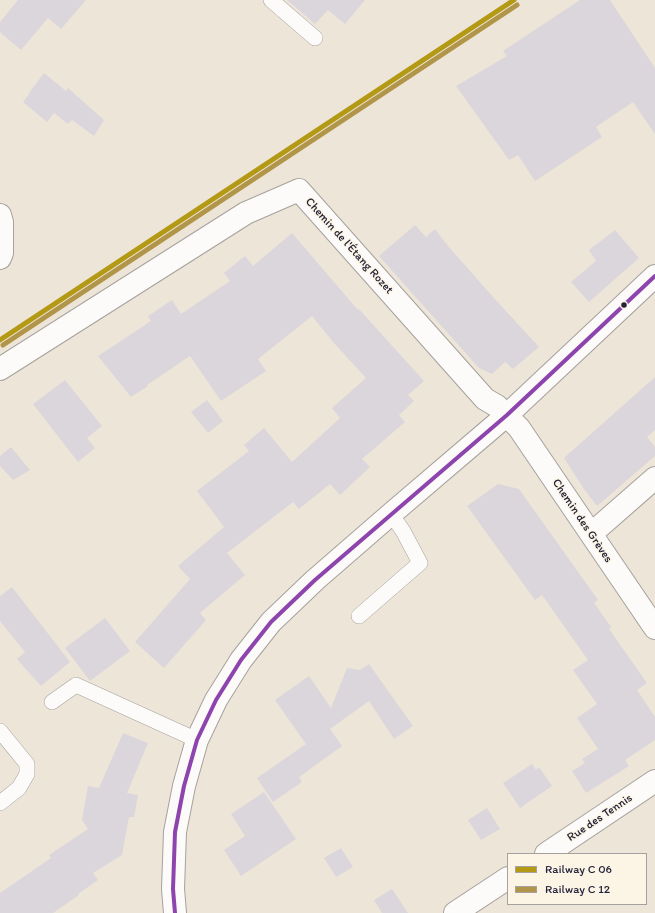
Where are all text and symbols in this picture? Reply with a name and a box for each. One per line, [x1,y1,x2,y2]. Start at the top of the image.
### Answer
street label: Chemin de l'Étang Rozet [302,195,396,297]
unlabelled marker [619,300,629,310]
street label: Chemin des Grèves [549,476,615,566]
street label: Rue des Tennis [565,791,635,845]
legend [507,853,647,905]
text: Railway C 06 [545,862,612,876]
text: Railway C 12 [545,882,610,896]

